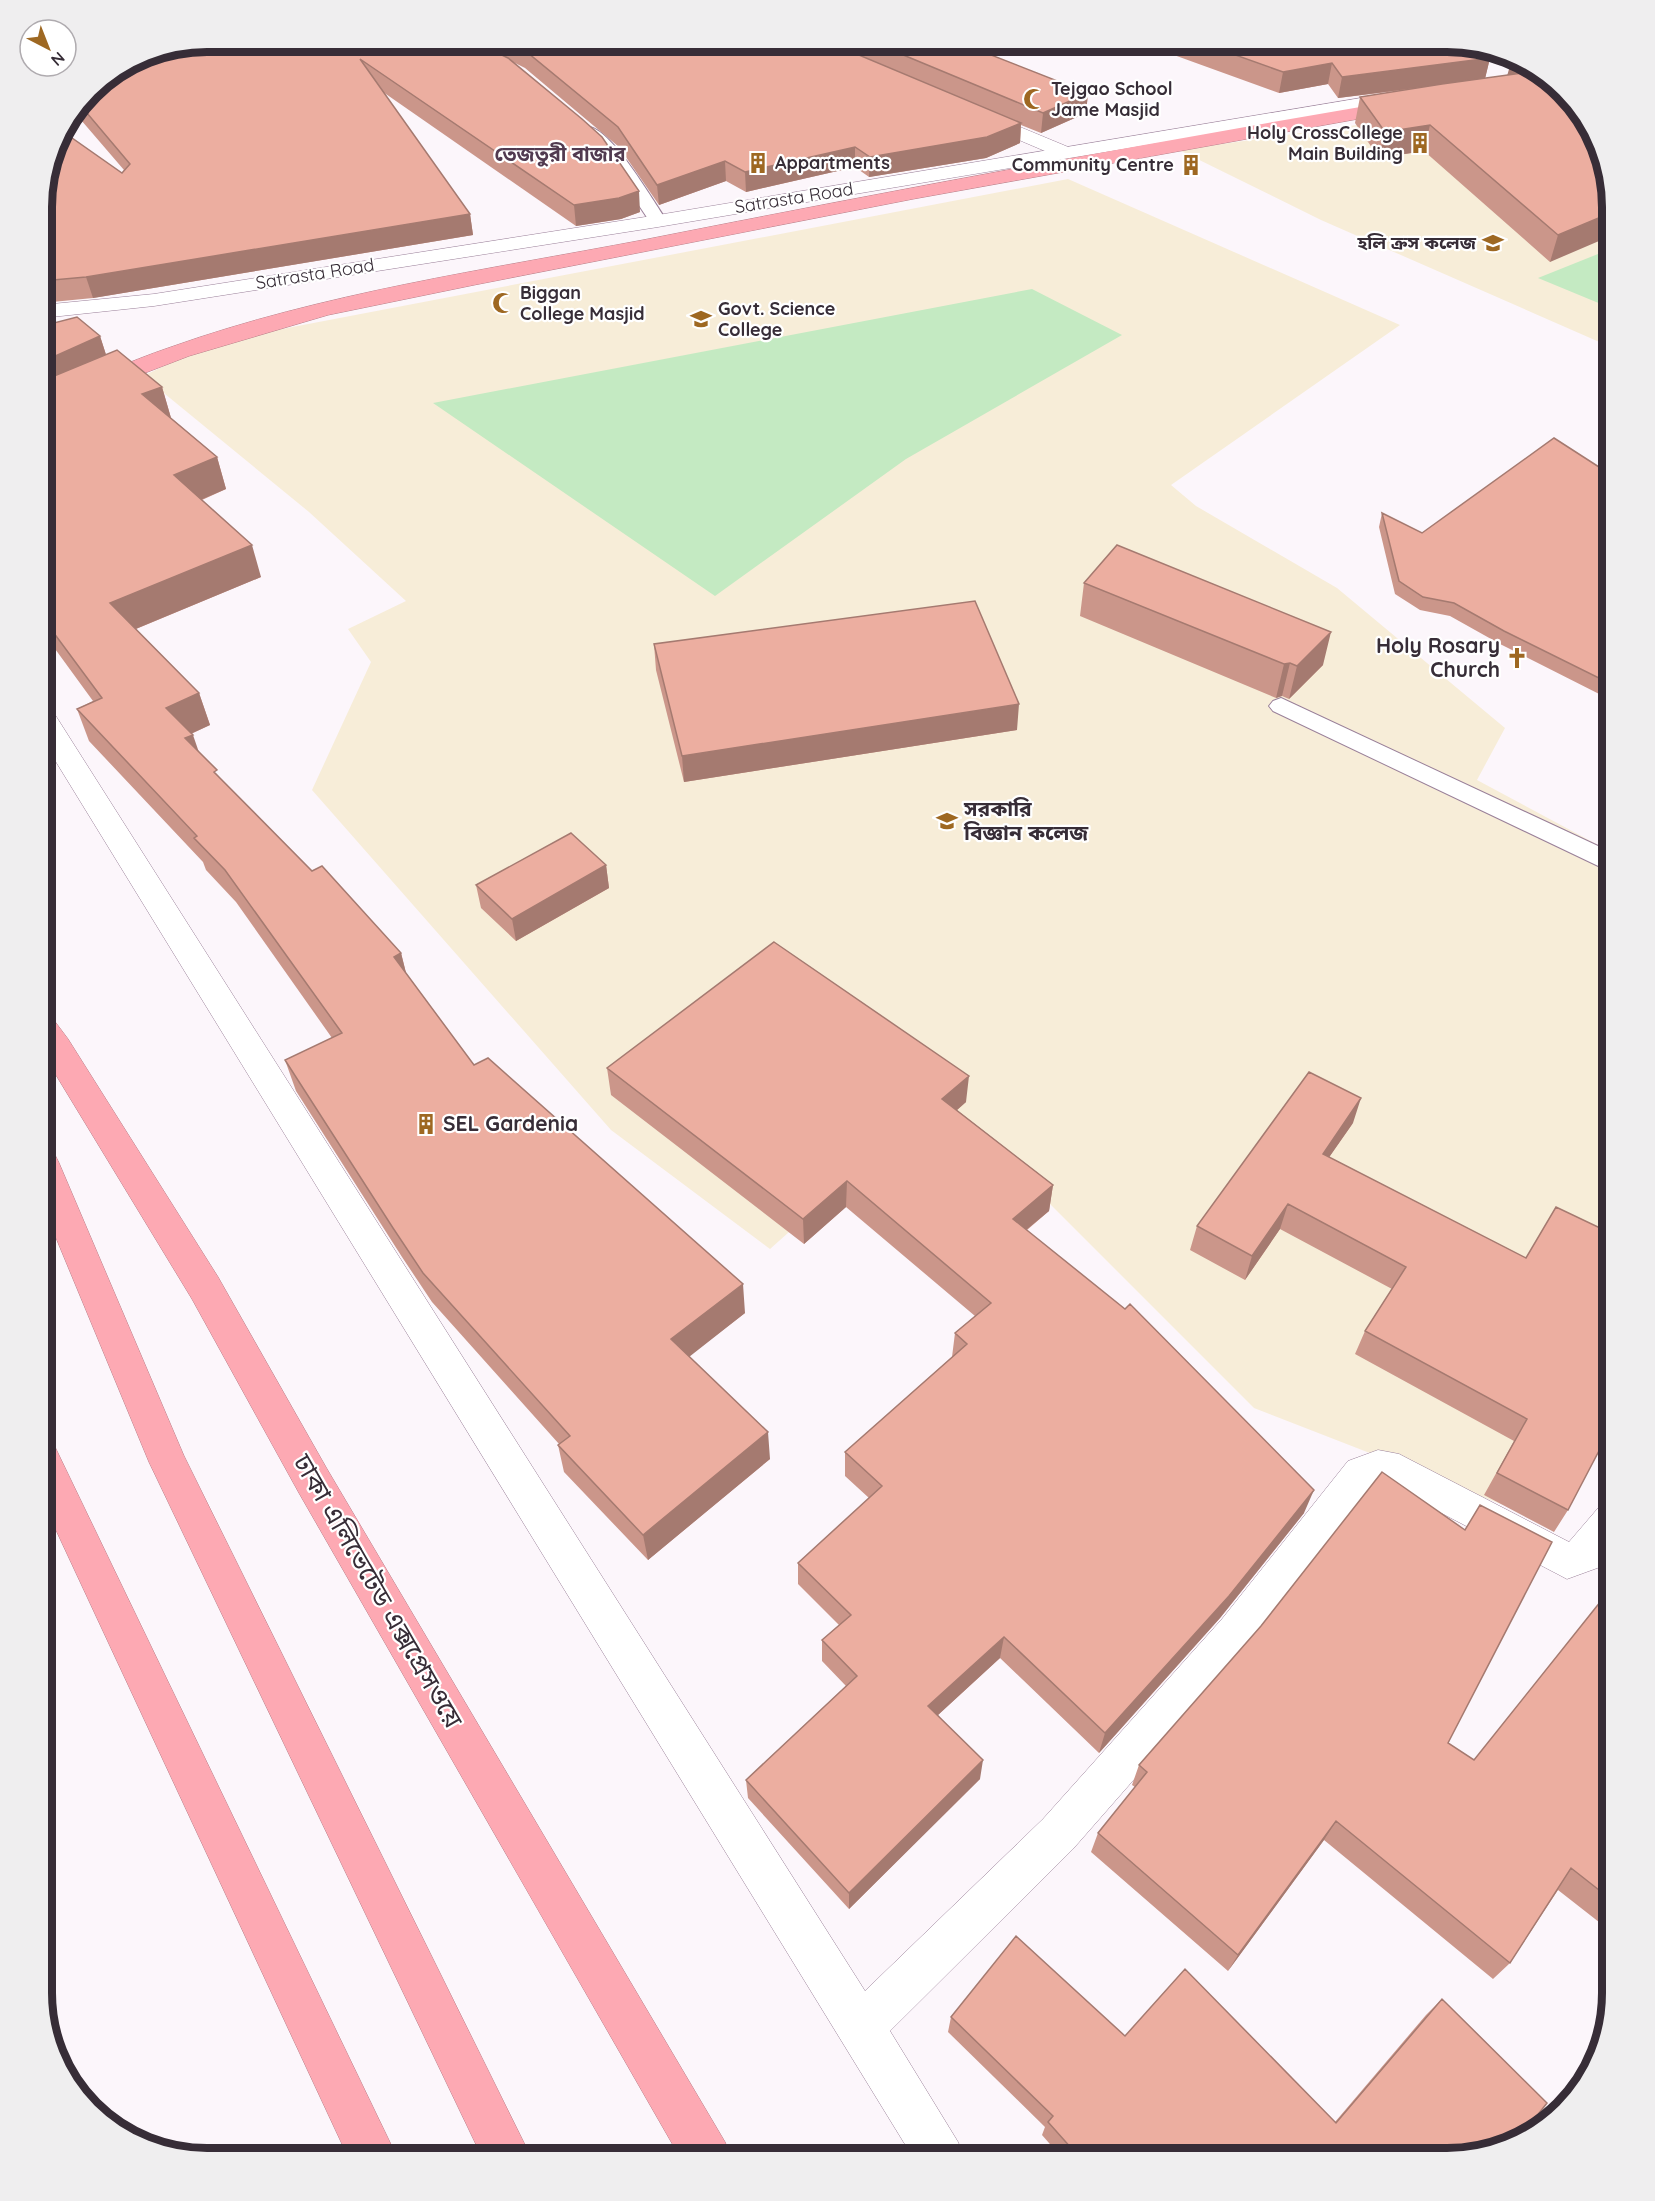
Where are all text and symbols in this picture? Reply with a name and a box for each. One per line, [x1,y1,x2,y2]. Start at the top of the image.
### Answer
north arrow [18,18,78,78]
text: N [47,48,69,71]
place label: Tejgao School Jame Masjid [1051,77,1173,121]
mosque icon: Tejgao School Jame Masjid [1022,87,1046,111]
place label: Holy CrossCollege Main Building [1247,121,1403,165]
building icon: Holy CrossCollege Main Building [1408,131,1432,155]
district label: তেজতুরী বাজার [495,141,626,167]
building icon: Appartments [746,151,770,175]
place label: Appartments [775,151,890,174]
place label: Community Centre [1012,153,1174,176]
building icon: Community Centre [1179,153,1203,177]
street label: Satrasta Road [733,177,855,218]
place label: হলি ক্রস কলেজ [1356,231,1477,254]
school or university icon: হলি ক্রস কলেজ [1481,231,1505,255]
street label: Satrasta Road [254,253,376,294]
place label: Biggan College Masjid [520,281,645,325]
mosque icon: Biggan College Masjid [491,291,515,315]
place label: Govt. Science College [718,297,835,341]
school or university icon: Govt. Science College [689,307,713,331]
place label: Holy Rosary Church [1376,632,1500,682]
church icon: Holy Rosary Church [1505,646,1529,670]
place label: সরকারি বিজ্ঞান কলেজ [963,795,1089,845]
school or university icon: সরকারি বিজ্ঞান কলেজ [935,809,959,833]
place label: SEL Gardenia [443,1110,578,1136]
building icon: SEL Gardenia [414,1112,438,1136]
street label: ঢাকা এলিভেটেড এক্সপ্রেসওয়ে [286,1447,471,1734]

